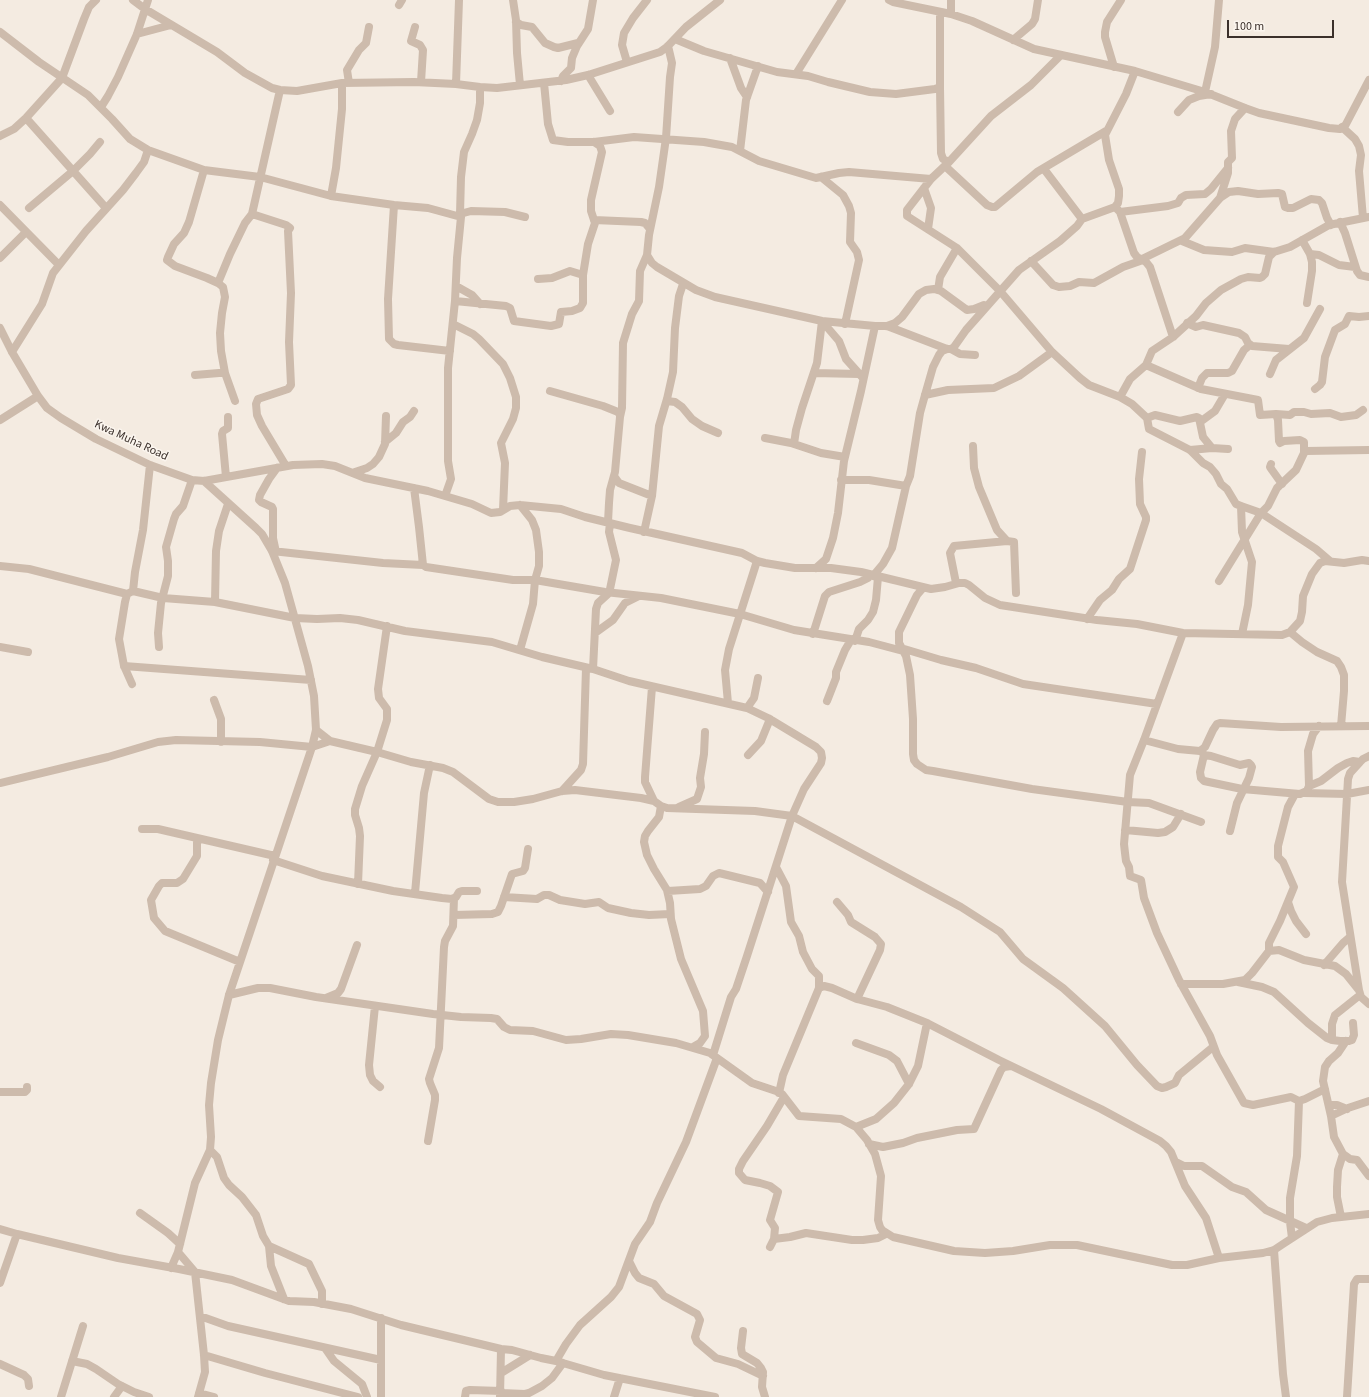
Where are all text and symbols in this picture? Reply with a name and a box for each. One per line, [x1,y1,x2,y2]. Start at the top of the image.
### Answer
scale bar [1229,12,1336,38]
text: 100 m [1234,18,1264,35]
street label: Kwa Muha Road [92,418,170,464]

